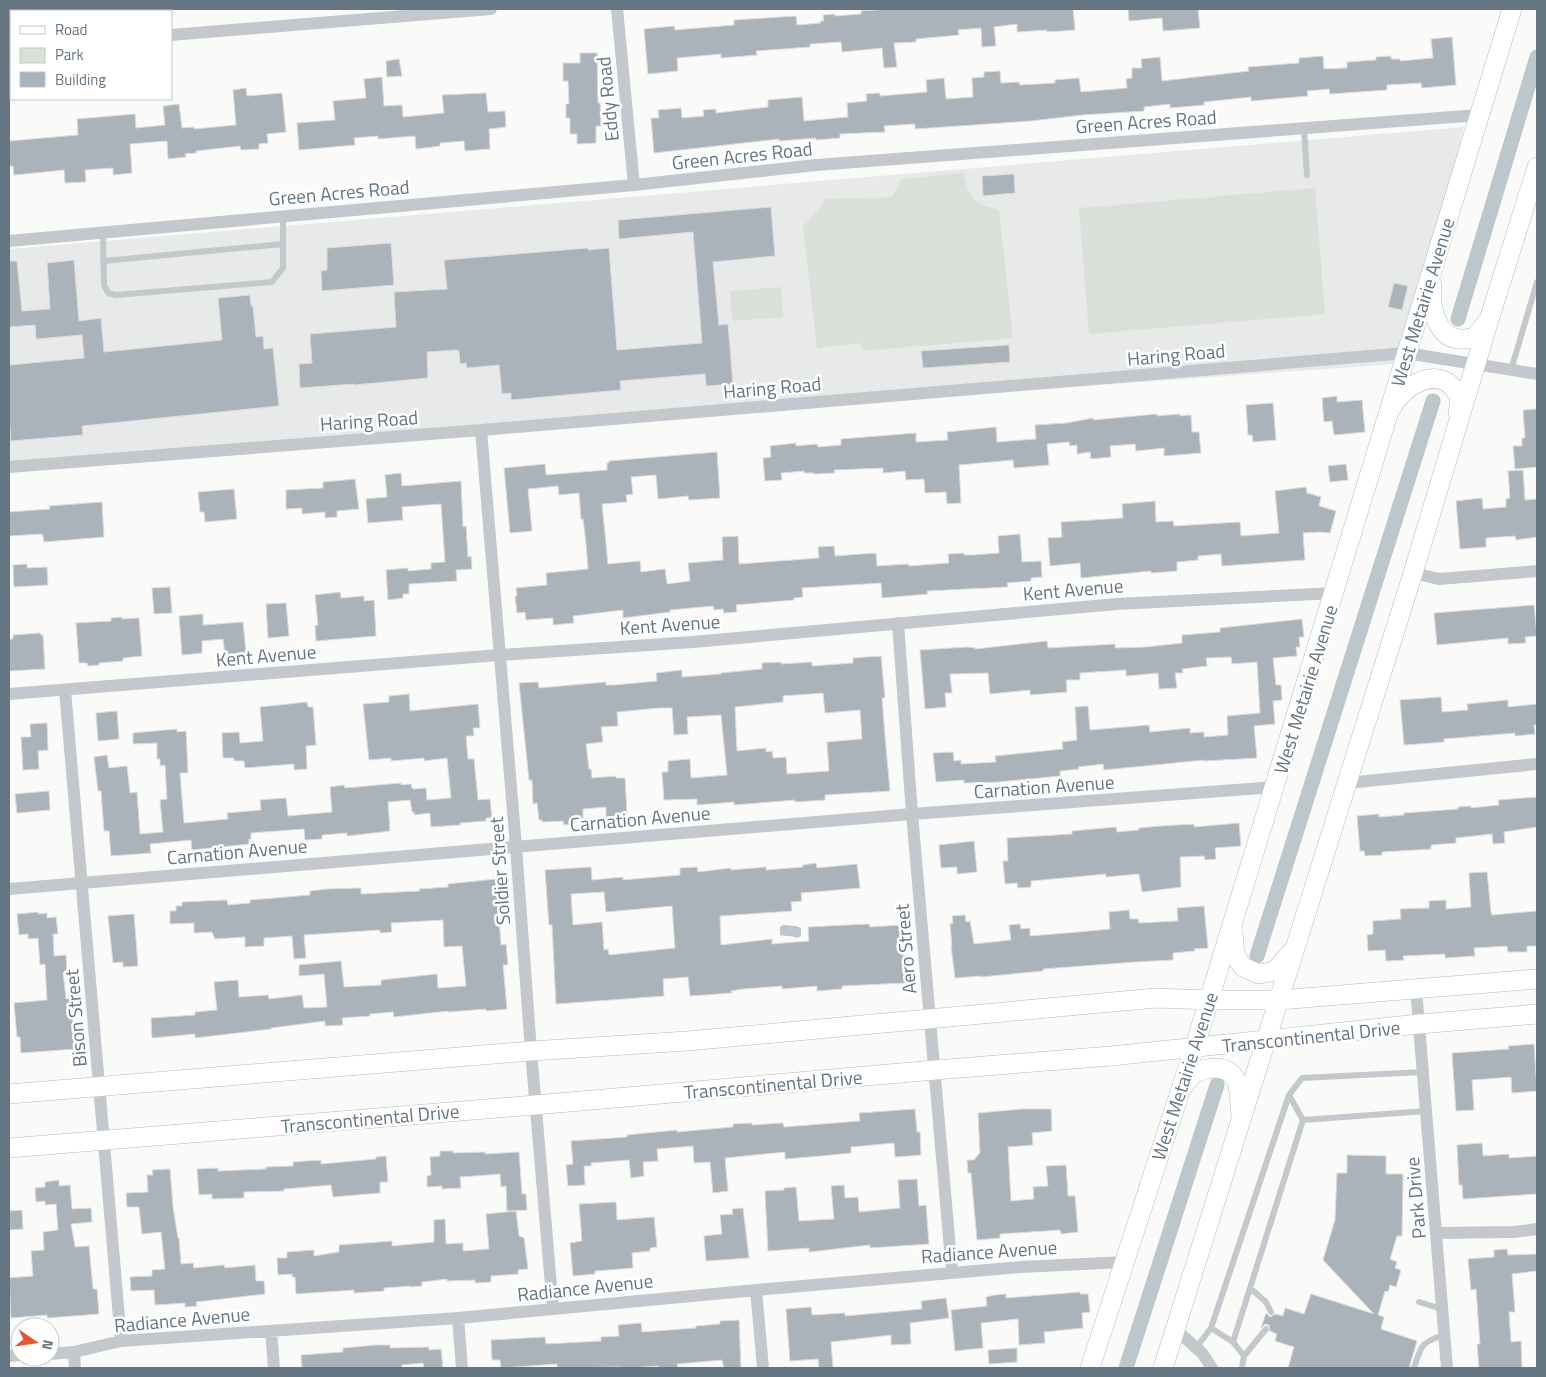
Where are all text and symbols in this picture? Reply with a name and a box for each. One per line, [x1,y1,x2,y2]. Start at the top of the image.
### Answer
legend [10,10,172,100]
text: Road [55,18,87,41]
text: Park [55,43,84,66]
street label: Eddy Road [588,55,626,143]
text: Building [55,68,106,91]
street label: Green Acres Road [1075,102,1217,140]
street label: Green Acres Road [670,133,814,177]
street label: Green Acres Road [267,171,411,213]
street label: West Metairie Avenue [1382,214,1462,390]
street label: Haring Road [1126,335,1226,373]
street label: Haring Road [722,368,822,406]
street label: Haring Road [319,402,419,438]
street label: Kent Avenue [1022,570,1124,608]
street label: West Metairie Avenue [1265,601,1345,777]
street label: Kent Avenue [619,606,721,642]
street label: Kent Avenue [215,636,317,674]
street label: Carnation Avenue [973,767,1115,805]
street label: Carnation Avenue [569,797,711,839]
street label: Soldier Street [481,816,517,926]
street label: Carnation Avenue [166,830,308,872]
street label: Aero Street [887,902,923,995]
street label: Bison Street [56,968,94,1068]
street label: West Metairie Avenue [1143,988,1225,1164]
street label: Transcontinental Drive [1221,1012,1401,1060]
street label: Transcontinental Drive [683,1062,863,1106]
street label: Transcontinental Drive [280,1096,460,1140]
street label: Park Drive [1397,1156,1433,1240]
street label: Radiance Avenue [920,1232,1058,1270]
street label: Radiance Avenue [516,1265,654,1309]
street label: Radiance Avenue [113,1299,251,1339]
north arrow [10,1317,60,1367]
text: N [37,1338,59,1352]

